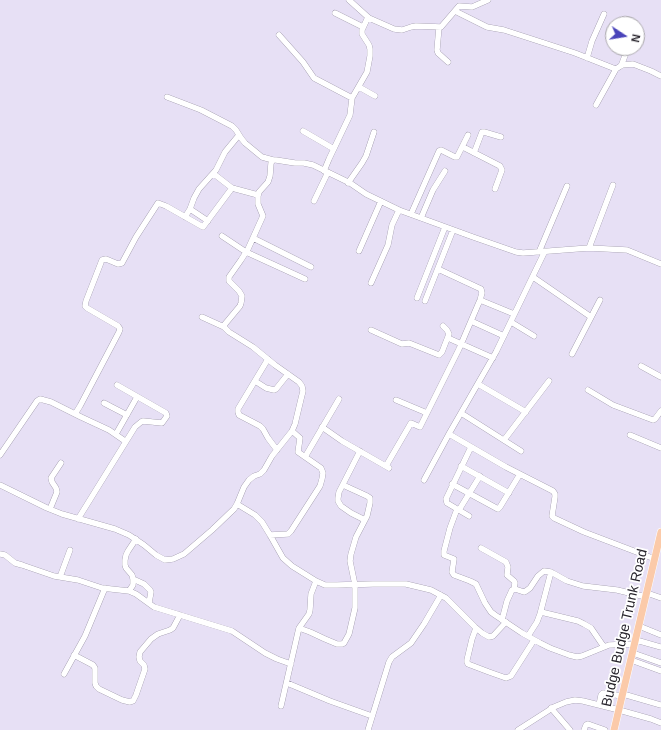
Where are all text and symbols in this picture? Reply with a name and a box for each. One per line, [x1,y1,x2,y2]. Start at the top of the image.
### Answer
north arrow [605,16,645,56]
text: N [629,33,642,43]
street label: Budge Budge Trunk Road [599,547,651,709]

